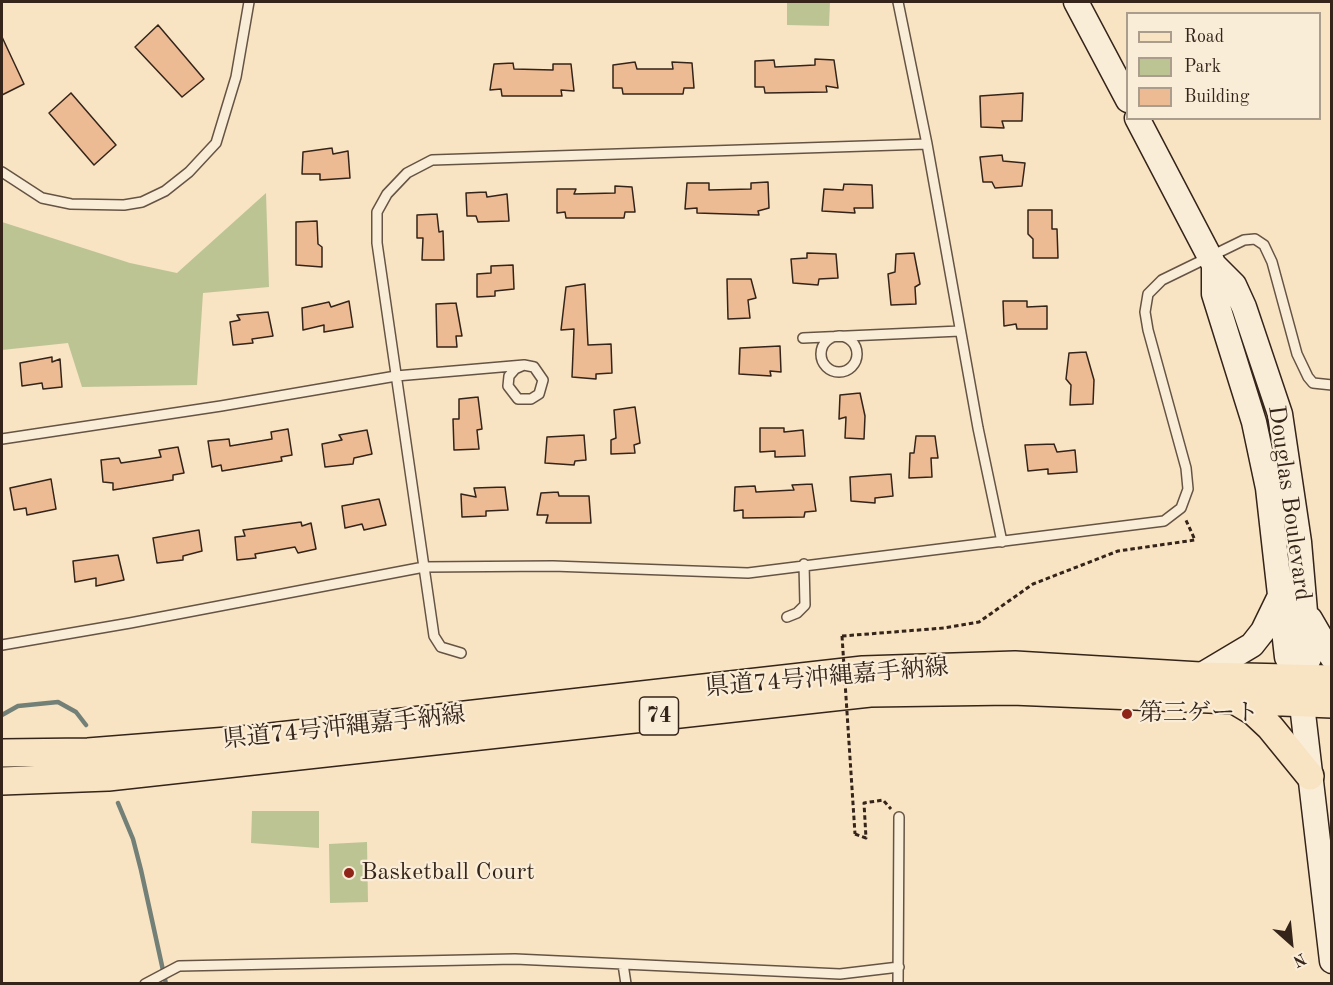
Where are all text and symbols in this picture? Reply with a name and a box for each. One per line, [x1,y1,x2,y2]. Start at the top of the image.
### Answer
legend [1126,12,1321,120]
text: Road [1184,28,1224,46]
text: Park [1184,58,1221,76]
text: Building [1184,88,1249,106]
street label: Douglas Boulevard [1261,404,1317,602]
street label: 県道74号沖縄嘉手納線 [704,653,950,703]
road number: 74 [640,697,678,735]
place label: 第三ゲート [1139,700,1259,728]
street label: 県道74号沖縄嘉手納線 [221,701,467,755]
marker: 第三ゲート [1120,707,1134,721]
place label: Basketball Court [361,859,535,887]
marker: Basketball Court [342,866,356,880]
north arrow [1261,913,1321,973]
text: N [1290,949,1308,969]

